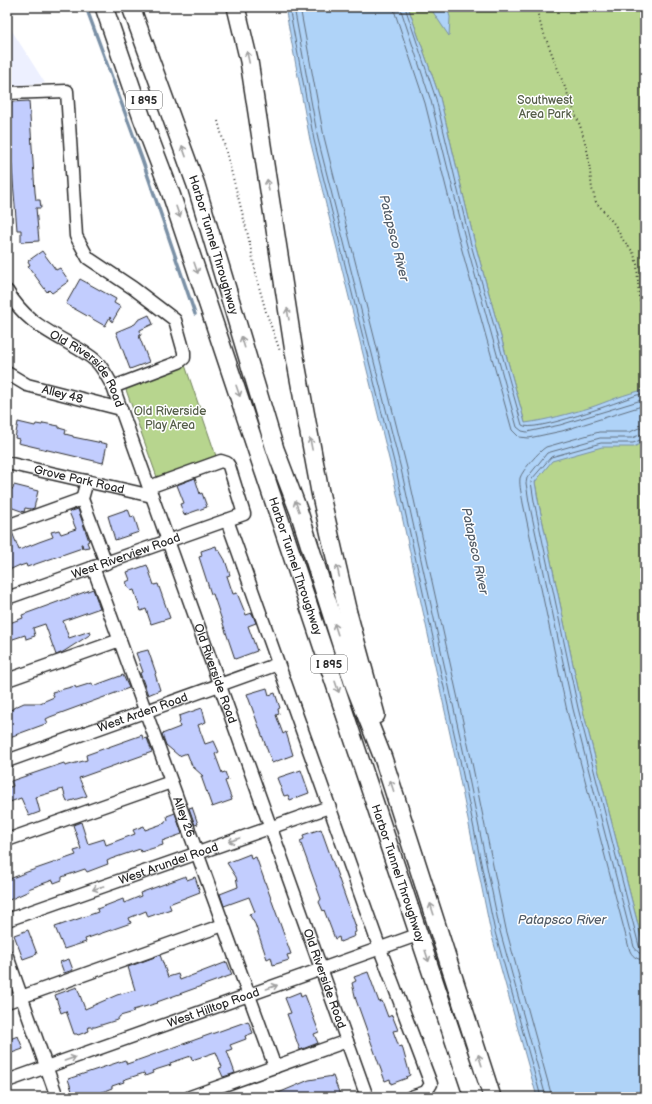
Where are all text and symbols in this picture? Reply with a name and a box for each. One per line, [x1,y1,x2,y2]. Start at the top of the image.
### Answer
one-way arrow [243,51,251,64]
road number: I 895 [126,91,162,109]
park label: Southwest Area Park [517,93,573,122]
one-way arrow [180,145,187,158]
street label: Harbor Tunnel Throughway [186,173,242,317]
one-way arrow [264,179,272,192]
water label: Patapsco River [376,193,413,284]
one-way arrow [174,206,182,218]
one-way arrow [193,261,200,274]
one-way arrow [284,308,292,321]
street label: Old Riverside Road [47,327,127,409]
one-way arrow [239,336,246,349]
street label: Alley 48 [40,382,85,407]
one-way arrow [234,385,242,397]
park label: Old Riverside Play Area [134,404,206,433]
one-way arrow [306,438,314,451]
street label: Grove Park Road [32,462,126,497]
street label: Harbor Tunnel Throughway [265,495,326,638]
one-way arrow [292,500,300,512]
water label: Patapsco River [458,506,492,597]
street label: West Riverview Road [69,530,182,582]
one-way arrow [334,565,341,578]
street label: Old Riverside Road [191,621,240,726]
one-way arrow [332,623,339,636]
road number: I 895 [311,655,347,673]
one-way arrow [334,680,341,693]
street label: West Arden Road [95,689,190,736]
one-way arrow [388,779,395,792]
street label: Alley 26 [170,795,198,839]
street label: Harbor Tunnel Throughway [368,802,428,945]
one-way arrow [228,837,240,845]
street label: West Arundel Road [117,839,220,888]
one-way arrow [92,885,105,892]
one-way arrow [428,903,435,916]
water label: Patapsco River [518,912,608,928]
street label: Old Riverside Road [300,927,349,1031]
one-way arrow [424,950,431,963]
one-way arrow [266,983,278,991]
street label: West Hilltop Road [165,984,261,1031]
one-way arrow [64,1054,76,1062]
one-way arrow [476,1054,483,1067]

